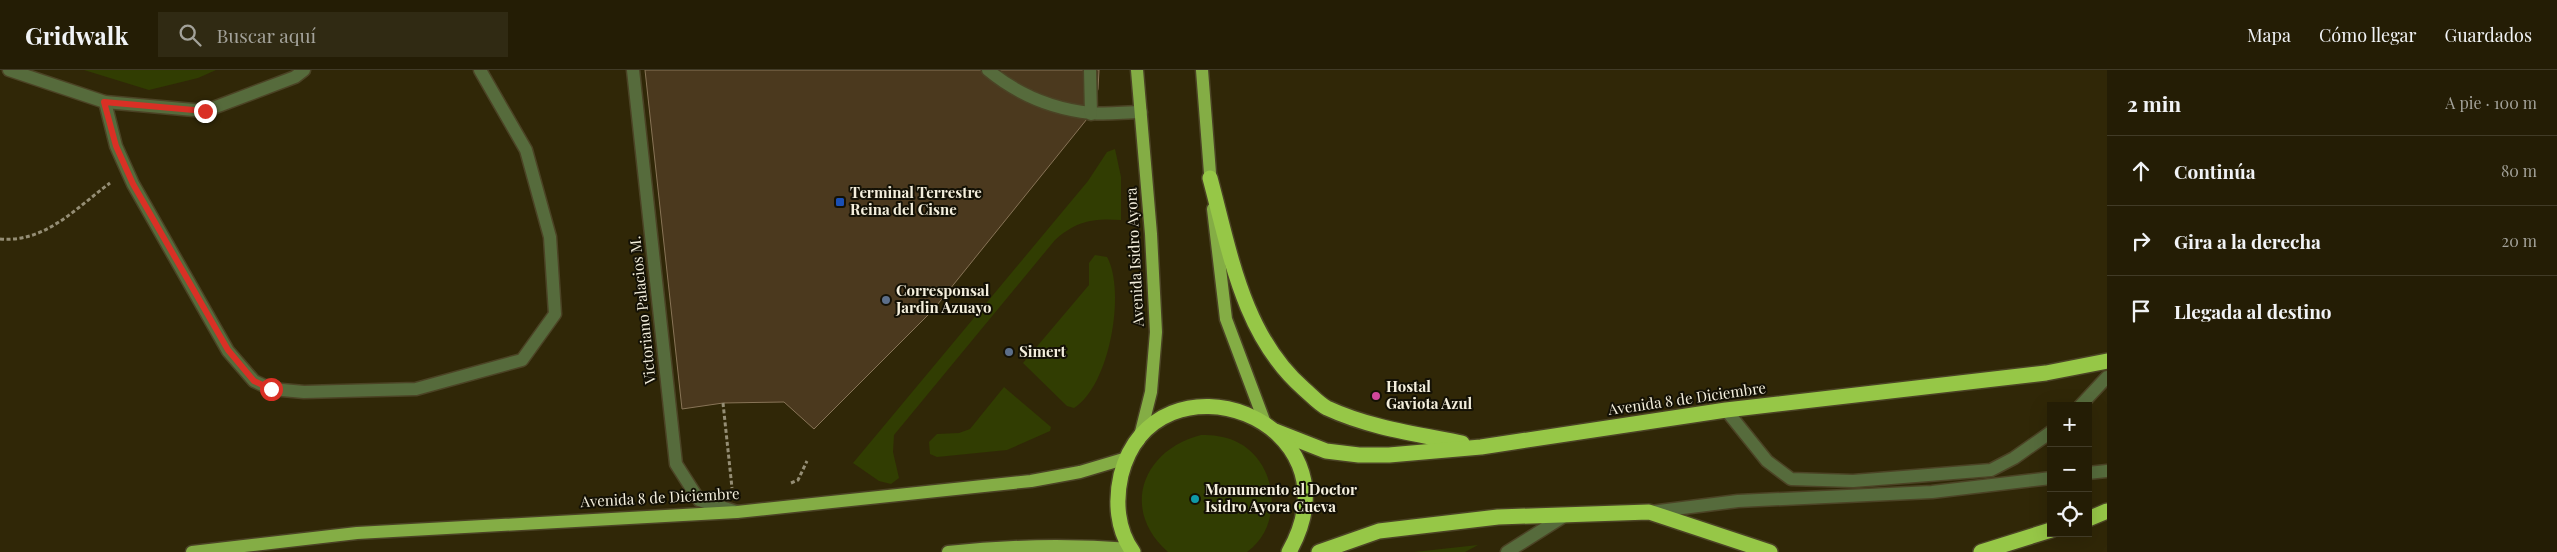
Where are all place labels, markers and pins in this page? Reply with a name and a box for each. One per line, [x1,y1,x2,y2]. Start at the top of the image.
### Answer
place label: Terminal Terrestre Reina del Cisne [850,182,982,219]
marker: Terminal Terrestre Reina del Cisne [834,196,846,208]
place label: Corresponsal Jardin Azuayo [895,280,991,317]
marker: Corresponsal Jardin Azuayo [880,294,892,306]
place label: Simert [1019,341,1067,361]
marker: Simert [1003,346,1015,358]
place label: Hostal Gaviota Azul [1386,376,1473,413]
marker: Hostal Gaviota Azul [1370,390,1382,402]
place label: Monumento al Doctor Isidro Ayora Cueva [1205,479,1357,516]
marker: Monumento al Doctor Isidro Ayora Cueva [1189,493,1201,505]

